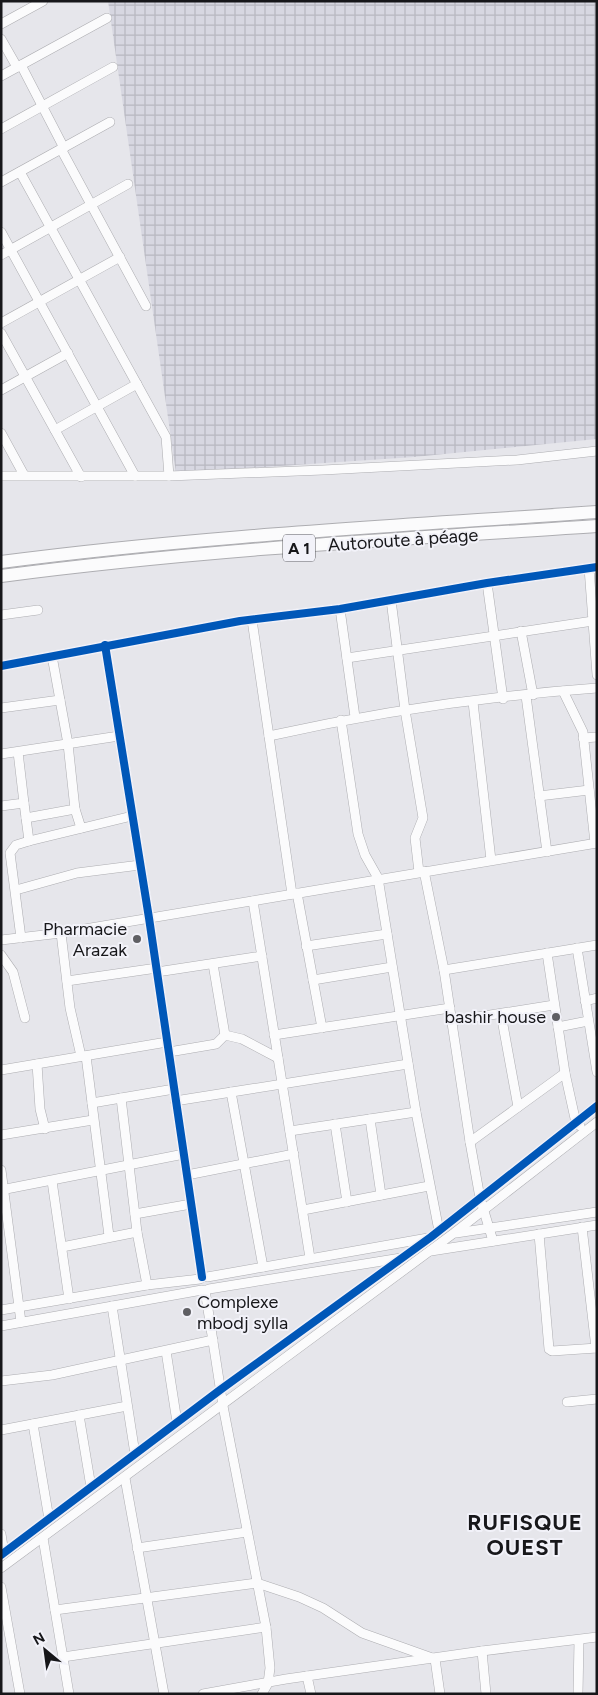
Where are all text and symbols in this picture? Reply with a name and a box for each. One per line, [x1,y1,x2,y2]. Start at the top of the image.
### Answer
street label: Autoroute à péage [327,524,479,556]
road number: A 1 [283,534,315,562]
place label: Pharmacie Arazak [43,918,127,961]
marker: Pharmacie Arazak [131,933,143,945]
place label: bashir house [444,1006,546,1028]
marker: bashir house [550,1011,562,1023]
place label: Complexe mbodj sylla [197,1291,288,1334]
marker: Complexe mbodj sylla [181,1306,193,1318]
district label: RUFISQUE OUEST [467,1509,583,1561]
north arrow [20,1625,70,1675]
text: N [30,1629,48,1649]

